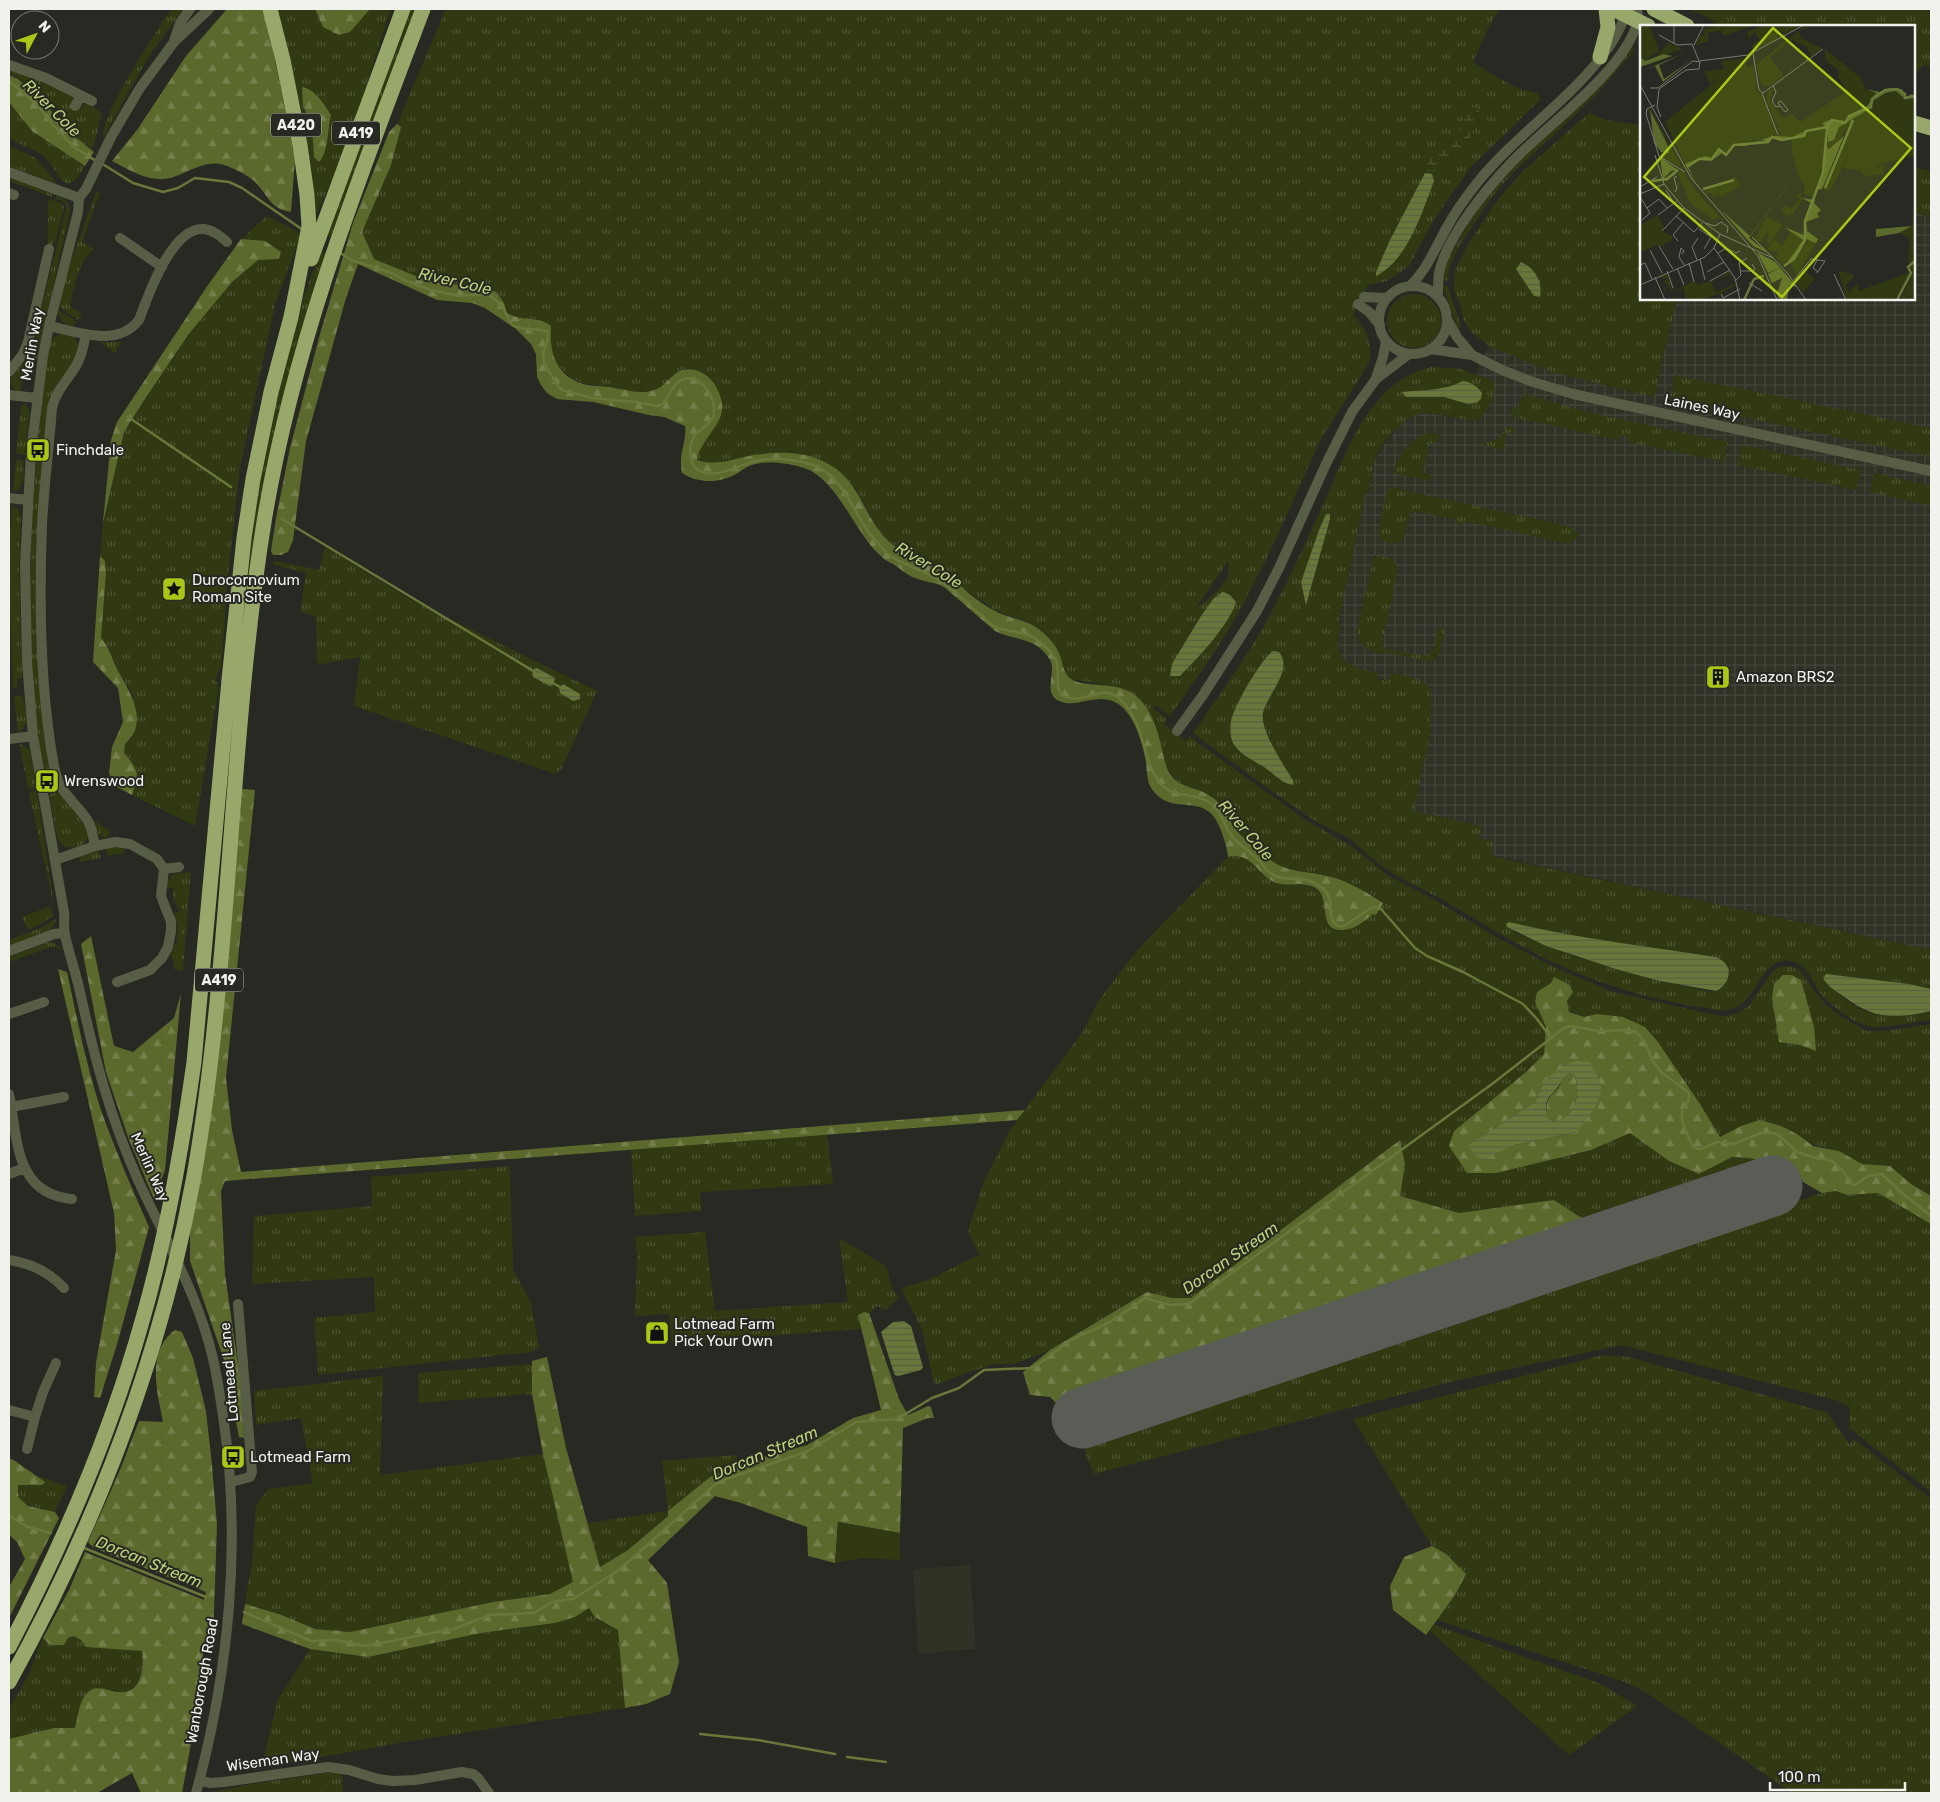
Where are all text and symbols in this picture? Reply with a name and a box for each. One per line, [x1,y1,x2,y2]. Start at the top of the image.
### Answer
north arrow [10,10,60,60]
text: N [35,17,54,36]
inset map [1640,25,1915,300]
water label: River Cole [19,75,85,141]
road number: A420 [271,114,321,136]
road number: A419 [332,122,380,144]
water label: River Cole [417,263,493,299]
street label: Merlin Way [17,306,47,382]
street label: Laines Way [1662,390,1742,424]
bus stop icon: Finchdale [25,437,51,463]
place label: Finchdale [56,441,124,459]
water label: River Cole [892,538,966,592]
place label: Durocornovium Roman Site [192,571,300,606]
place icon: Durocornovium Roman Site [161,576,187,602]
building icon: Amazon BRS2 [1705,664,1731,690]
place label: Amazon BRS2 [1736,668,1835,686]
bus stop icon: Wrenswood [34,768,60,794]
place label: Wrenswood [64,772,144,790]
water label: River Cole [1214,796,1278,864]
road number: A419 [195,968,243,992]
street label: Merlin Way [127,1130,173,1204]
water label: Dorcan Stream [1178,1218,1282,1298]
place label: Lotmead Farm Pick Your Own [674,1315,775,1350]
shop icon: Lotmead Farm Pick Your Own [644,1320,670,1346]
street label: Lotmead Lane [216,1322,242,1422]
water label: Dorcan Stream [709,1422,821,1484]
bus stop icon: Lotmead Farm [220,1444,246,1470]
place label: Lotmead Farm [250,1448,351,1466]
water label: Dorcan Stream [93,1532,205,1592]
street label: Wanborough Road [182,1617,222,1745]
street label: Wiseman Way [225,1745,321,1775]
scale bar [1770,1760,1905,1792]
text: 100 m [1778,1768,1820,1786]

